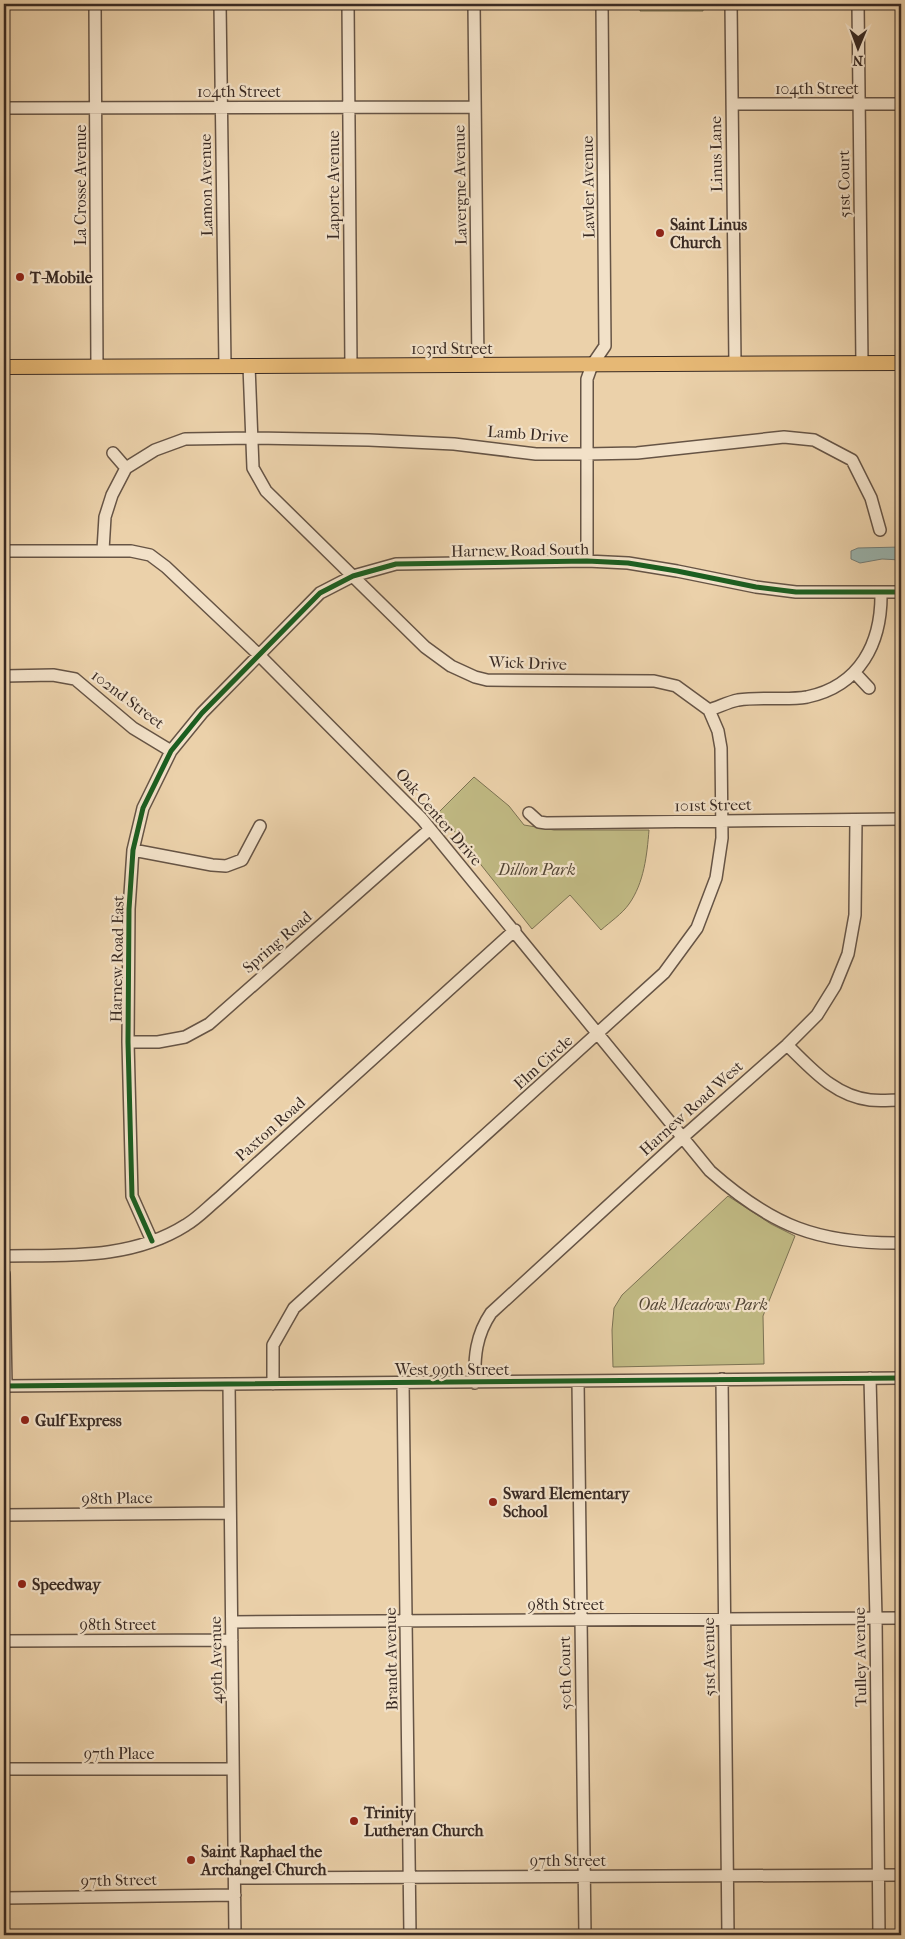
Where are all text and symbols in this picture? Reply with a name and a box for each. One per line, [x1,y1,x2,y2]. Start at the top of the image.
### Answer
north arrow [832,22,882,72]
text: N [852,52,863,69]
street label: 104th Street [775,79,859,98]
street label: 104th Street [197,82,281,101]
street label: Linus Lane [706,116,726,192]
street label: La Crosse Avenue [71,124,90,245]
street label: Lavergne Avenue [449,125,471,245]
street label: Laporte Avenue [324,130,343,240]
street label: Lamon Avenue [196,133,216,237]
street label: Lawler Avenue [578,135,598,238]
street label: 51st Court [834,150,854,218]
place label: Saint Linus Church [670,215,747,252]
marker: Saint Linus Church [654,227,666,239]
place label: T-Mobile [29,268,93,287]
marker: T-Mobile [14,271,26,283]
street label: 103rd Street [411,339,493,358]
street label: Lamb Drive [487,422,569,446]
street label: Harnew Road South [451,539,589,561]
street label: Wick Drive [488,652,567,674]
street label: 102nd Street [88,665,168,733]
street label: Oak Center Drive [392,765,486,870]
street label: 101st Street [674,795,752,815]
park label: Dillon Park [497,860,576,879]
street label: Harnew Road East [106,895,128,1023]
street label: Spring Road [239,907,316,977]
street label: Elm Circle [510,1031,576,1093]
street label: Harnew Road West [635,1056,747,1159]
street label: Paxton Road [231,1093,309,1165]
park label: Oak Meadows Park [638,1295,768,1314]
street label: West 99th Street [394,1360,510,1379]
place label: Gulf Express [35,1411,122,1431]
marker: Gulf Express [19,1414,31,1426]
place label: Sward Elementary School [503,1484,631,1521]
street label: 98th Place [81,1488,153,1508]
marker: Sward Elementary School [487,1496,499,1508]
place label: Speedway [32,1575,102,1595]
marker: Speedway [16,1578,28,1590]
street label: 98th Street [528,1595,605,1614]
street label: Brandt Avenue [381,1607,401,1711]
street label: Tulley Avenue [850,1607,870,1707]
street label: 98th Street [80,1615,157,1634]
street label: 49th Avenue [206,1616,226,1704]
street label: 51st Avenue [699,1617,719,1697]
street label: 50th Court [555,1635,575,1710]
street label: 97th Place [84,1744,154,1763]
place label: Trinity Lutheran Church [363,1803,484,1840]
marker: Trinity Lutheran Church [348,1815,360,1827]
place label: Saint Raphael the Archangel Church [200,1842,327,1880]
street label: 97th Street [530,1851,607,1870]
marker: Saint Raphael the Archangel Church [185,1854,197,1866]
street label: 97th Street [81,1870,158,1890]

